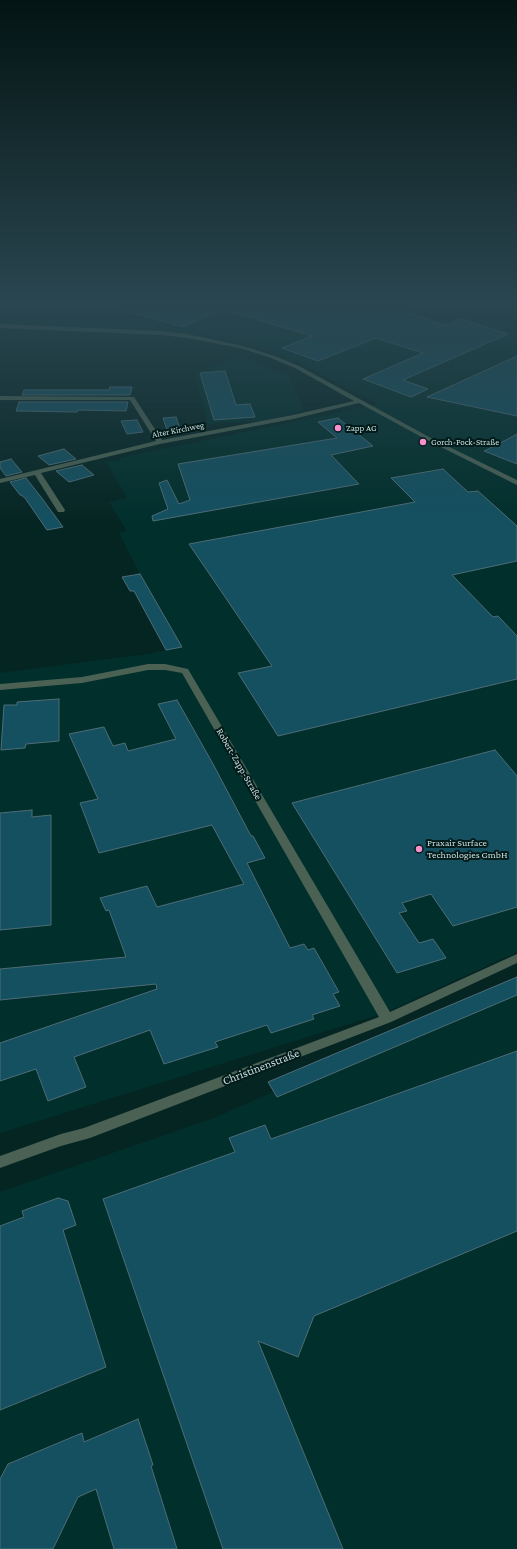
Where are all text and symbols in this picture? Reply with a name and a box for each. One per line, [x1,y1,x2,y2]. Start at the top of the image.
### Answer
street label: Alter Kirchweg [151,420,205,440]
marker: Zapp AG [333,423,343,433]
place label: Zapp AG [346,423,377,433]
marker: Gorch-Fock-Straße [418,437,428,447]
place label: Gorch-Fock-Straße [431,437,499,447]
street label: Robert-Zapp-Straße [214,726,264,802]
place label: Praxair Surface Technologies GmbH [427,837,508,860]
marker: Praxair Surface Technologies GmbH [414,844,424,854]
street label: Christinenstraße [221,1046,301,1088]

